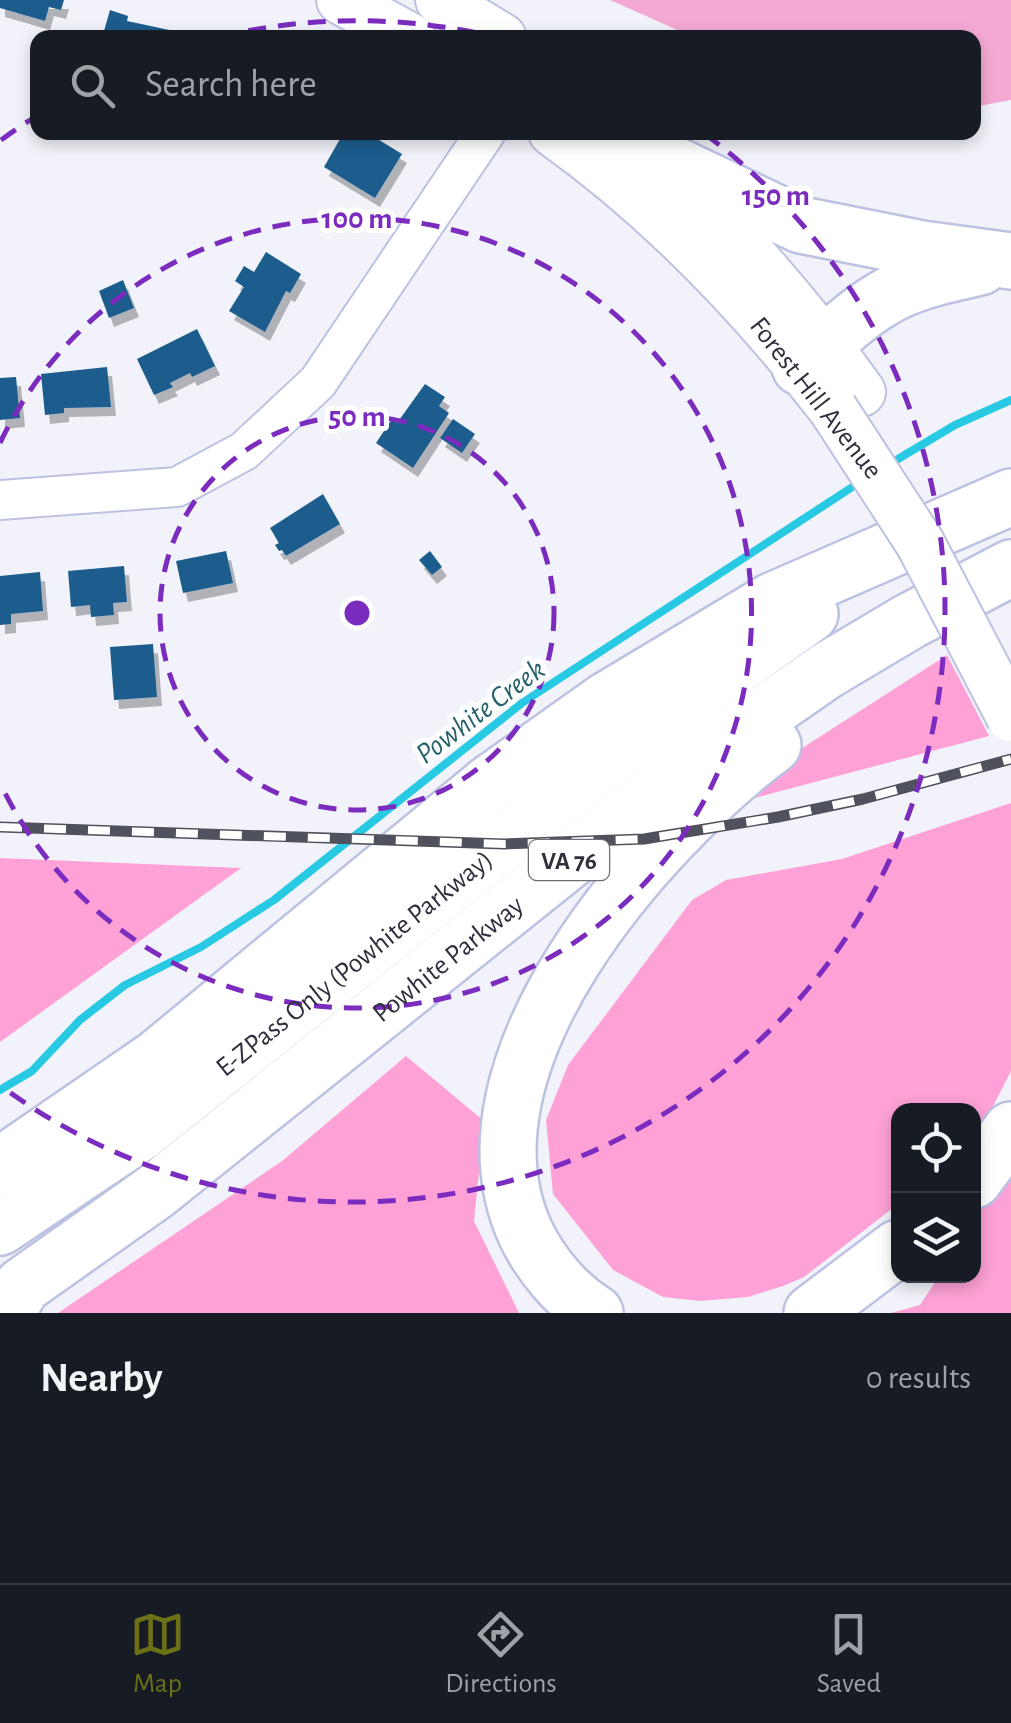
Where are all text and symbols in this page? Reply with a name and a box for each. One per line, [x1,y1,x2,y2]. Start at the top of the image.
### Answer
search box [30,30,981,140]
icon: search [65,58,120,113]
text: Search here [145,66,317,104]
text: 150 m [742,181,810,211]
text: 100 m [322,204,392,234]
street label: Forest Hill Avenue [744,312,887,484]
text: 50 m [328,402,386,432]
centre of rings [339,595,375,631]
water label: Powhite Creek [411,654,551,770]
road number: VA 76 [529,840,609,880]
street label: E-ZPass Only (Powhite Parkway) [211,845,498,1083]
street label: Powhite Parkway [368,891,529,1028]
map controls [891,1103,981,1283]
button: locate [891,1103,981,1193]
button: layers [891,1193,981,1283]
text: Nearby [40,1357,163,1399]
text: 0 results [866,1362,971,1394]
tab: Map [130,1607,185,1701]
tab: Directions [445,1607,557,1701]
tab: Saved [817,1607,881,1701]

